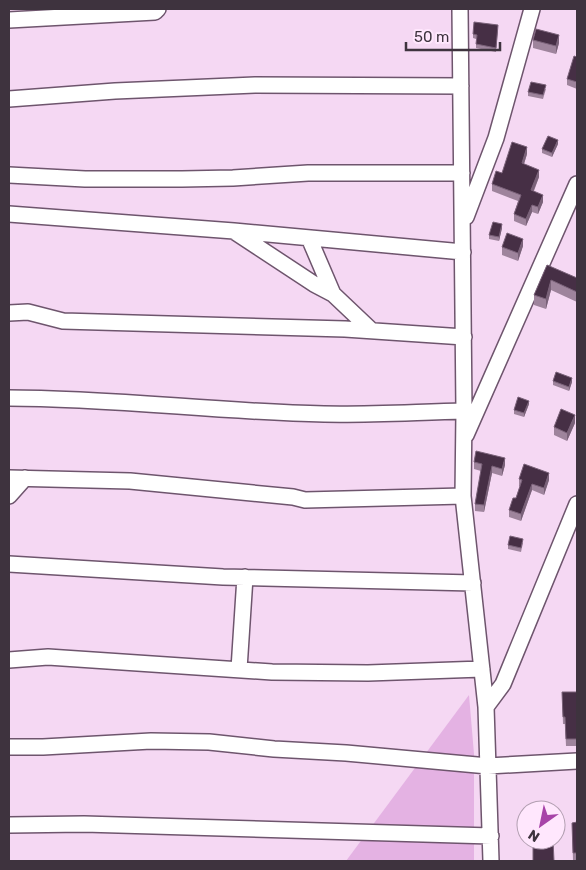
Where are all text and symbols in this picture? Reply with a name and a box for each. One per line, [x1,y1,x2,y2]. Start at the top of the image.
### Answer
scale bar [406,20,500,52]
text: 50 m [414,28,449,46]
north arrow [516,800,566,850]
text: N [525,826,543,845]

